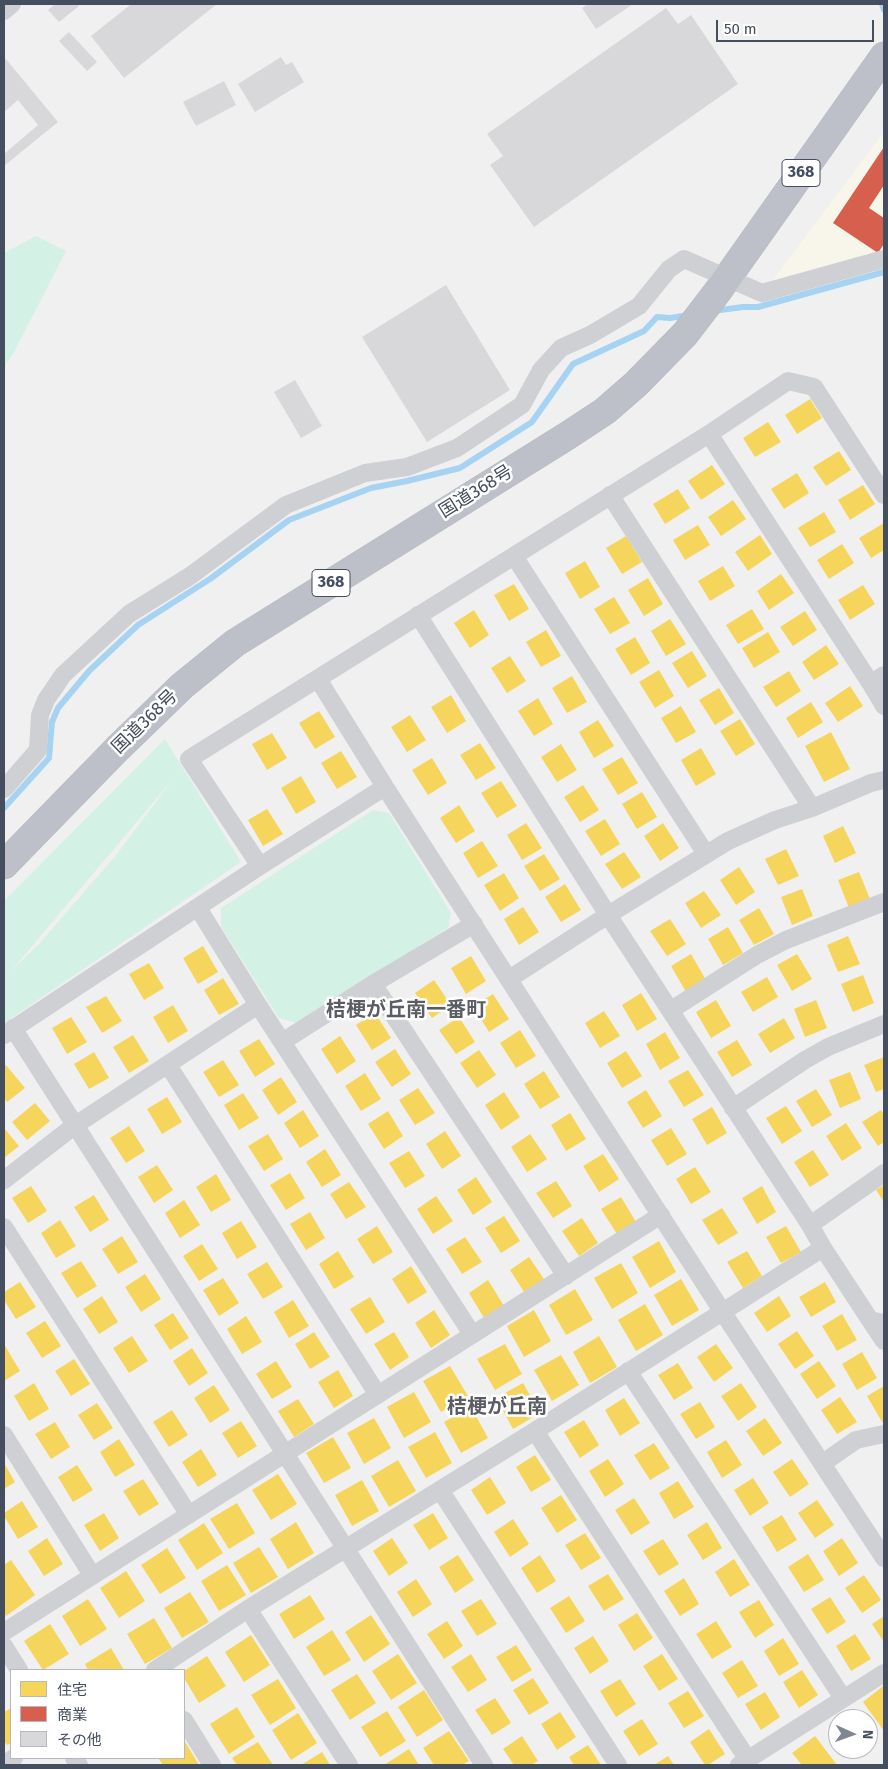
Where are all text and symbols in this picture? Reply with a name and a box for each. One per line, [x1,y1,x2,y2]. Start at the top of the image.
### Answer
scale bar [718,10,876,42]
text: 50 m [724,20,757,38]
road number: 368 [782,160,820,187]
street label: 国道368号 [435,461,517,523]
road number: 368 [312,570,350,596]
street label: 国道368号 [108,686,182,758]
district label: 桔梗が丘南一番町 [326,998,486,1022]
district label: 桔梗が丘南 [447,1395,547,1419]
legend [10,1669,185,1759]
text: 住宅 [57,1681,87,1699]
text: 商業 [57,1706,87,1724]
north arrow [828,1709,878,1759]
text: N [859,1730,876,1739]
text: その他 [57,1731,102,1749]

